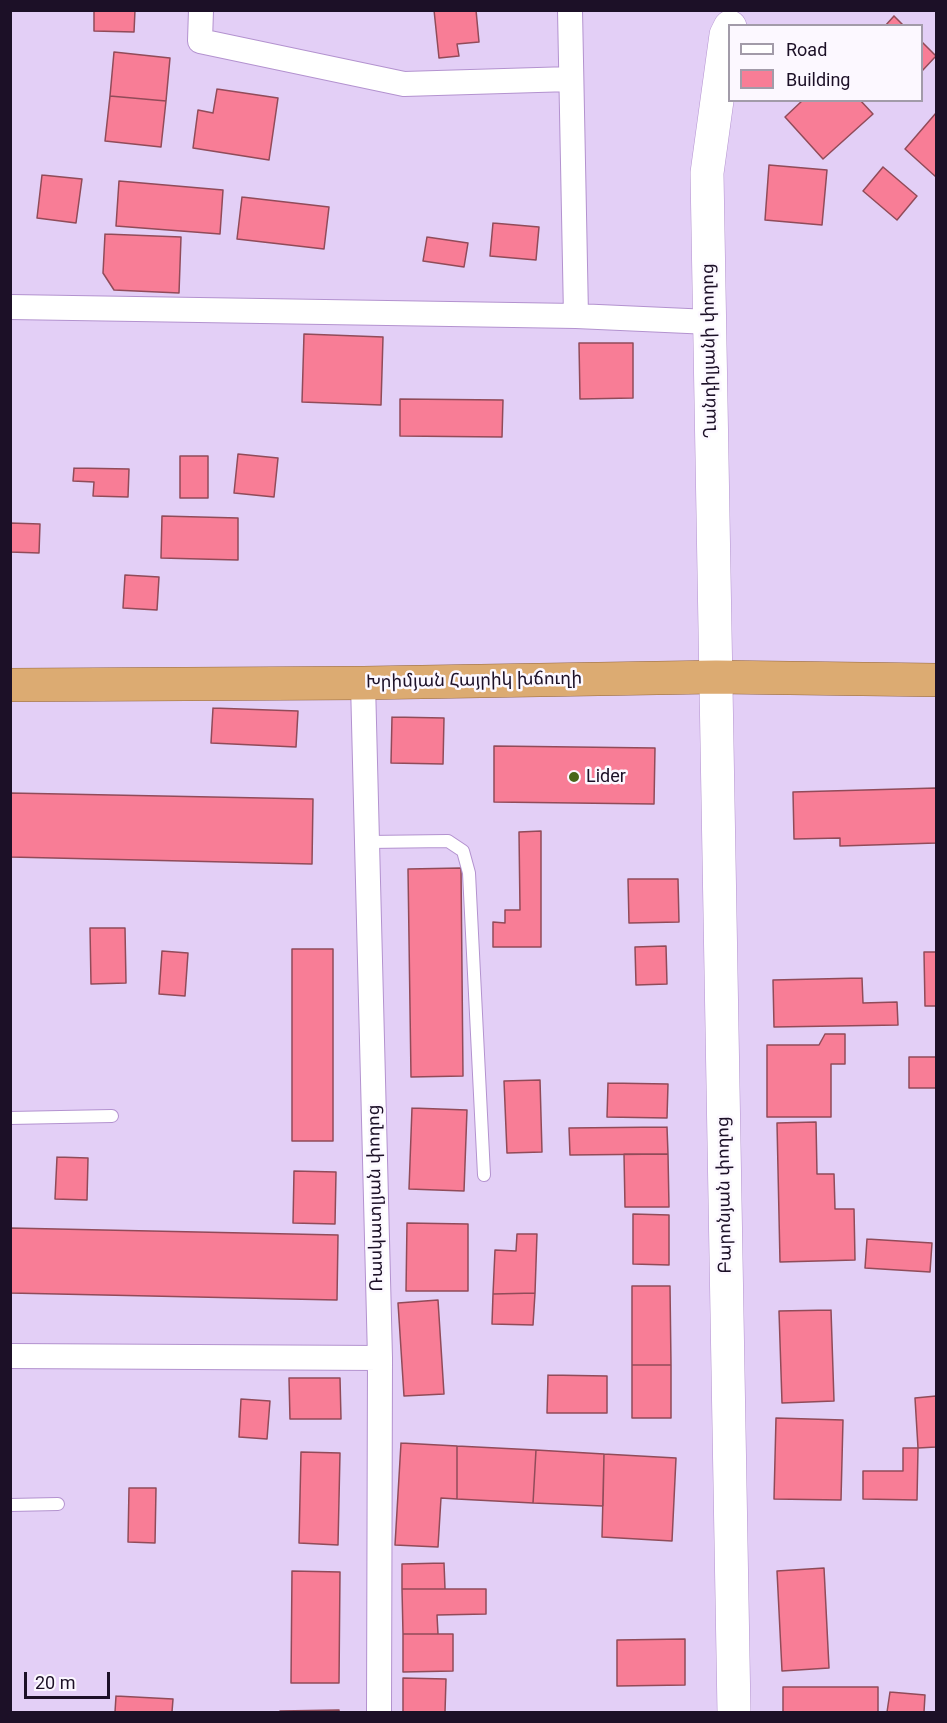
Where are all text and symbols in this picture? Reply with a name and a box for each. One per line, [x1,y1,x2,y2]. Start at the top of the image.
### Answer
legend [728,24,923,102]
text: Road [786,39,827,60]
text: Building [786,69,850,90]
street label: Ղանդիլյանի փողոց [698,263,722,439]
street label: Խրիմյան Հայրիկ խճուղի [366,668,582,694]
place label: Lider [586,766,626,788]
marker: Lider [567,770,581,784]
street label: Ռասկատլյան փողոց [364,1104,388,1292]
street label: Բարոնյան փողոց [713,1116,737,1274]
scale bar [27,1660,112,1698]
text: 20 m [35,1672,75,1693]

